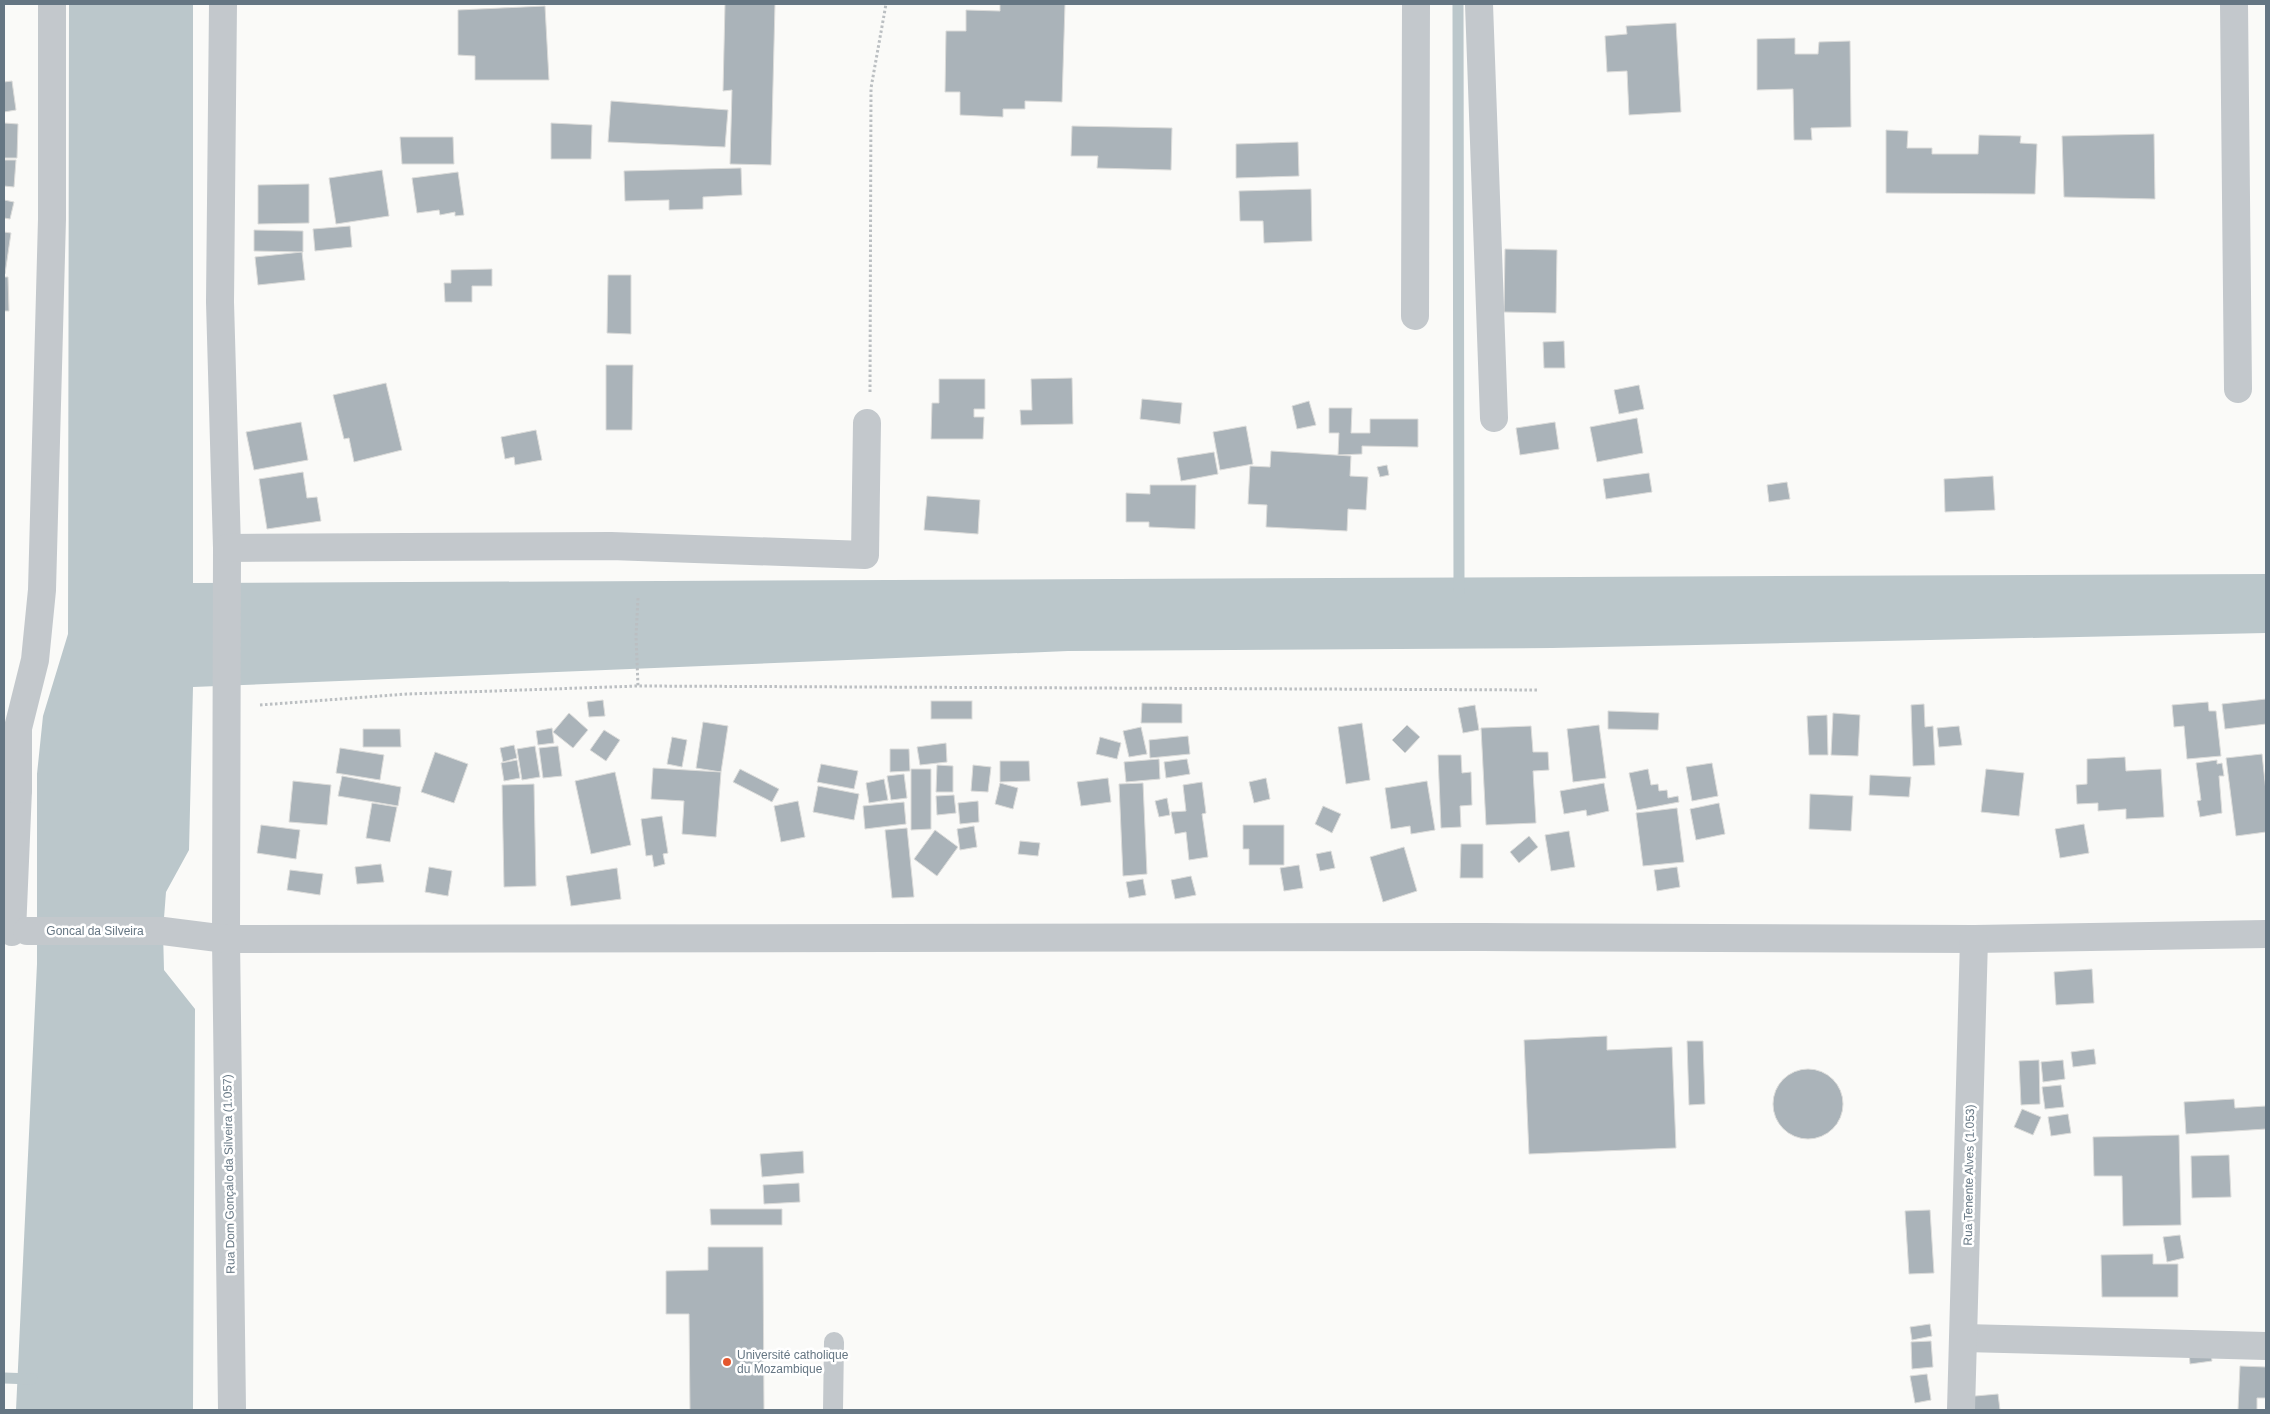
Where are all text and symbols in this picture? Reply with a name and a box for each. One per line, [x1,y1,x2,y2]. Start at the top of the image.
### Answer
street label: Goncal da Silveira [46,924,144,938]
street label: Rua Dom Gonçalo da Silveira (1.057) [220,1074,238,1274]
street label: Rua Tenente Alves (1.053) [1961,1104,1977,1246]
place label: Université catholique du Mozambique [737,1348,849,1376]
marker: Université catholique du Mozambique [721,1356,733,1368]

